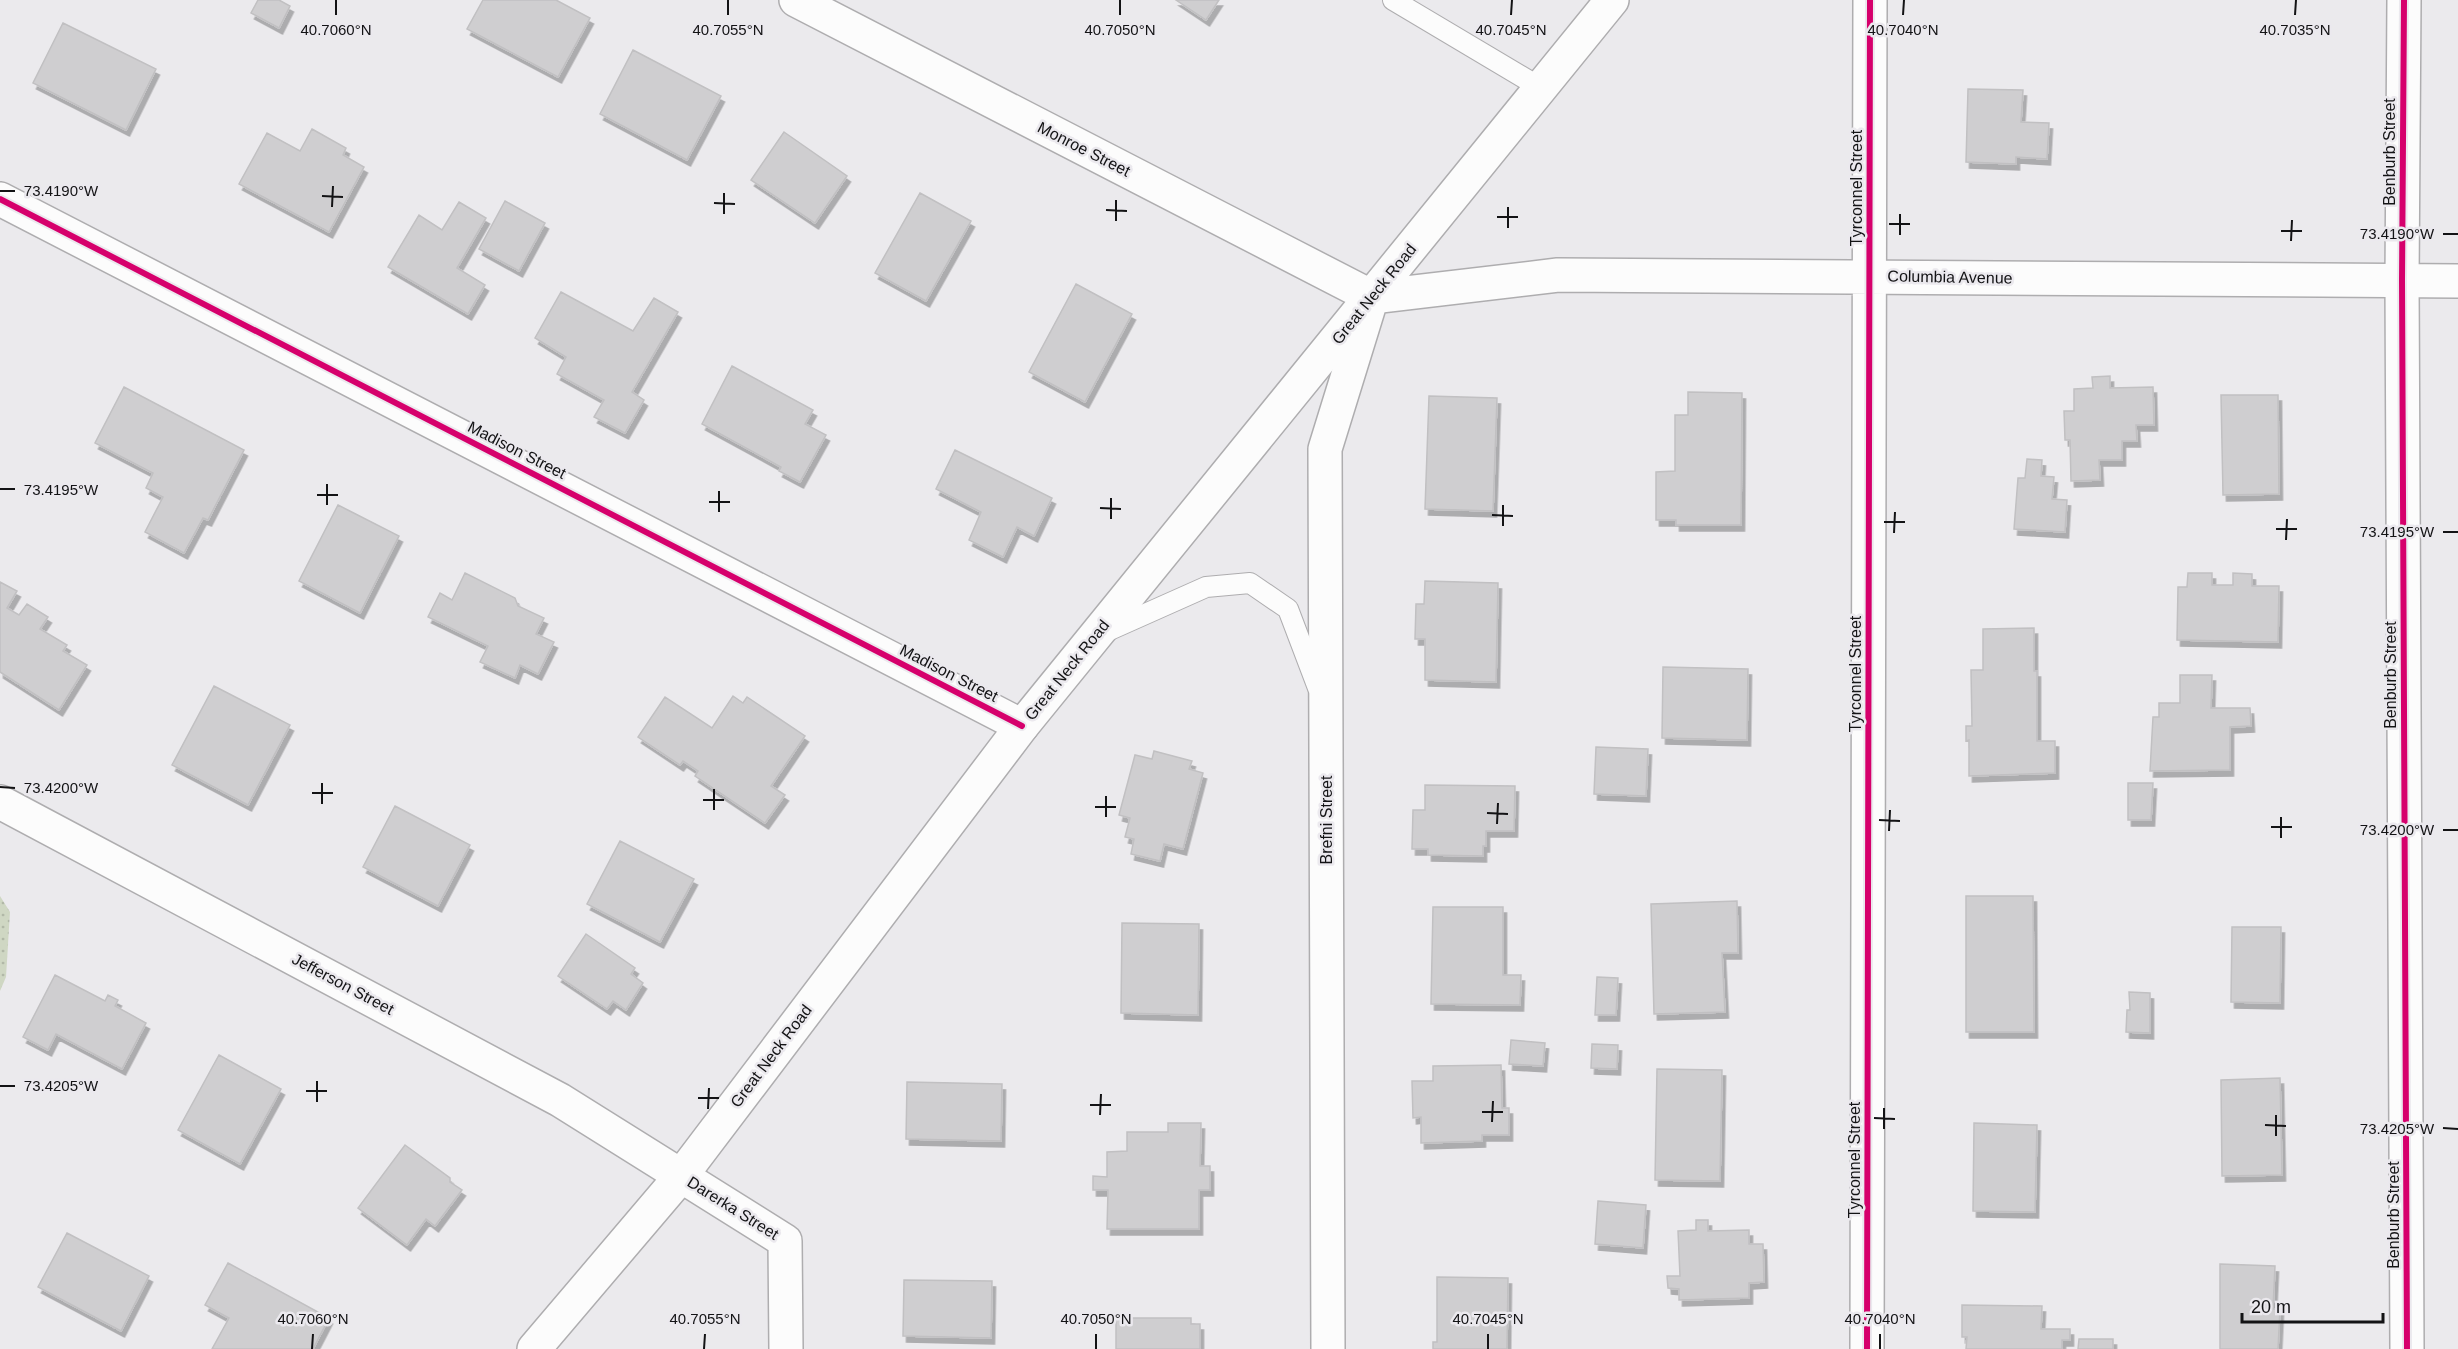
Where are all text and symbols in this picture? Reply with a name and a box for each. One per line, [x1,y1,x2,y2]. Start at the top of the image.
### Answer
text: 40.7060°N [300,21,372,38]
text: 40.7055°N [692,21,764,38]
text: 40.7050°N [1084,21,1156,38]
text: 40.7045°N [1475,21,1547,38]
text: 40.7040°N [1867,21,1939,38]
text: 40.7035°N [2259,21,2331,38]
street label: Benburb Street [2381,98,2398,206]
street label: Monroe Street [1035,118,1134,180]
street label: Tyrconnel Street [1848,129,1865,246]
text: 73.4190°W [24,182,99,199]
text: 73.4190°W [2360,225,2435,242]
street label: Great Neck Road [1328,241,1420,347]
street label: Columbia Avenue [1887,267,2013,287]
street label: Madison Street [465,418,569,482]
text: 73.4195°W [24,481,99,498]
text: 73.4195°W [2360,523,2435,540]
street label: Tyrconnel Street [1847,615,1864,732]
street label: Great Neck Road [1021,617,1113,723]
street label: Benburb Street [2382,621,2399,729]
street label: Madison Street [897,641,1001,705]
street label: Brefni Street [1318,775,1335,864]
text: 73.4200°W [24,779,99,796]
text: 73.4200°W [2360,821,2435,838]
street label: Jefferson Street [289,950,397,1018]
street label: Great Neck Road [727,1002,815,1110]
text: 73.4205°W [24,1077,99,1094]
street label: Tyrconnel Street [1846,1101,1863,1218]
text: 73.4205°W [2360,1120,2435,1137]
street label: Benburb Street [2385,1161,2402,1269]
street label: Darerka Street [684,1173,782,1243]
scale bar [2242,1286,2383,1324]
text: 20 m [2251,1297,2291,1317]
text: 40.7060°N [277,1310,349,1327]
text: 40.7055°N [669,1310,741,1327]
text: 40.7050°N [1060,1310,1132,1327]
text: 40.7045°N [1452,1310,1524,1327]
text: 40.7040°N [1844,1310,1916,1327]

